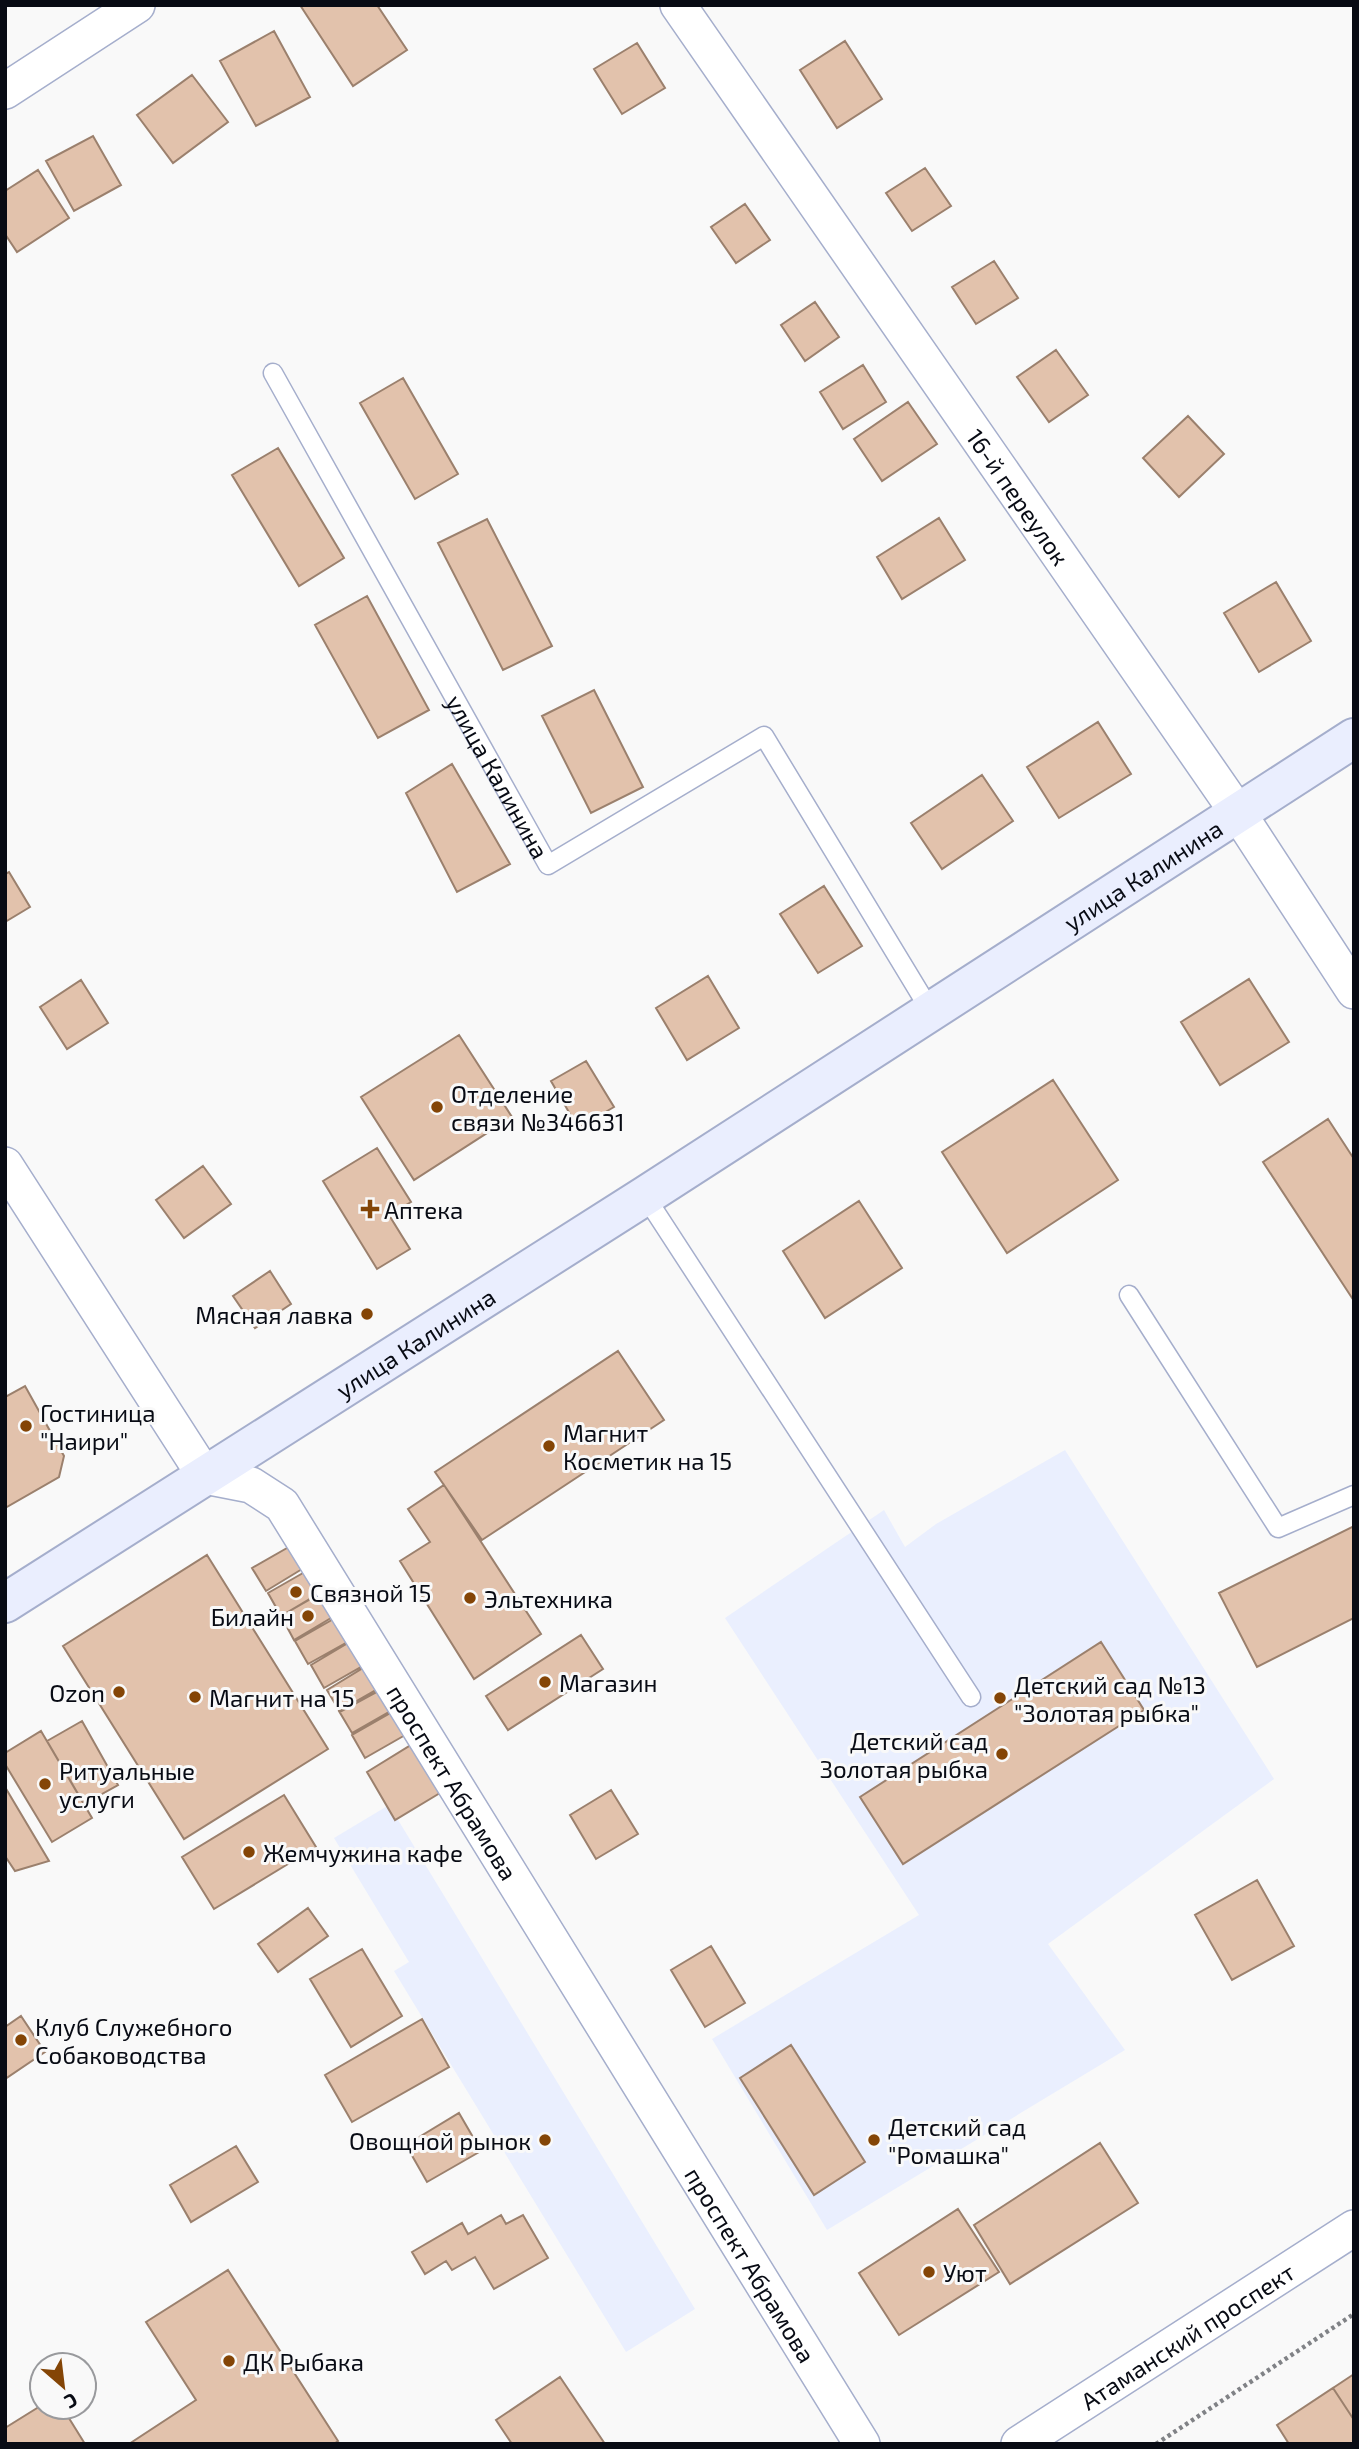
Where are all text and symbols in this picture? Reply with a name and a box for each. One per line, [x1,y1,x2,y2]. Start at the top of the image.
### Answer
street label: 16-й переулок [961,423,1076,570]
street label: улица Калинина [440,689,556,863]
street label: улица Калинина [1058,813,1227,937]
place label: Отделение связи №346631 [451,1079,625,1136]
marker: Отделение связи №346631 [429,1099,445,1115]
place label: Аптека [384,1195,463,1224]
marker: Аптека [362,1201,378,1217]
street label: улица Калинина [330,1281,500,1404]
place label: Мясная лавка [195,1300,353,1329]
marker: Мясная лавка [359,1306,375,1322]
place label: Гостиница "Наири" [40,1398,156,1455]
marker: Гостиница "Наири" [18,1418,34,1434]
place label: Магнит Косметик на 15 [563,1418,732,1475]
marker: Магнит Косметик на 15 [541,1438,557,1454]
place label: Связной 15 [310,1578,431,1607]
marker: Связной 15 [288,1584,304,1600]
place label: Эльтехника [484,1584,613,1613]
marker: Эльтехника [462,1590,478,1606]
place label: Билайн [211,1602,294,1631]
marker: Билайн [300,1608,316,1624]
place label: Магазин [559,1668,658,1697]
place label: Детский сад №13 "Золотая рыбка" [1014,1670,1206,1727]
marker: Магазин [537,1674,553,1690]
place label: Ozon [49,1678,105,1707]
street label: проспект Абрамова [382,1679,524,1885]
place label: Магнит на 15 [209,1683,355,1712]
marker: Ozon [111,1684,127,1700]
marker: Магнит на 15 [187,1689,203,1705]
marker: Детский сад №13 "Золотая рыбка" [992,1690,1008,1706]
place label: Детский сад Золотая рыбка [820,1726,988,1783]
marker: Детский сад Золотая рыбка [994,1746,1010,1762]
place label: Ритуальные услуги [59,1756,195,1814]
marker: Ритуальные услуги [37,1776,53,1792]
place label: Жемчужина кафе [263,1838,463,1868]
marker: Жемчужина кафе [241,1844,257,1860]
place label: Клуб Служебного Собаководства [35,2012,233,2069]
marker: Клуб Служебного Собаководства [13,2032,29,2048]
place label: Детский сад "Ромашка" [888,2112,1026,2169]
place label: Овощной рынок [349,2126,531,2155]
marker: Овощной рынок [537,2132,553,2148]
marker: Детский сад "Ромашка" [866,2132,882,2148]
street label: проспект Абрамова [680,2161,822,2367]
street label: Атаманский проспект [1075,2256,1299,2415]
place label: Уют [943,2258,987,2287]
marker: Уют [921,2264,937,2280]
place label: ДК Рыбака [243,2347,364,2376]
north arrow [28,2351,98,2421]
marker: ДК Рыбака [221,2353,237,2369]
text: С [61,2389,82,2414]

